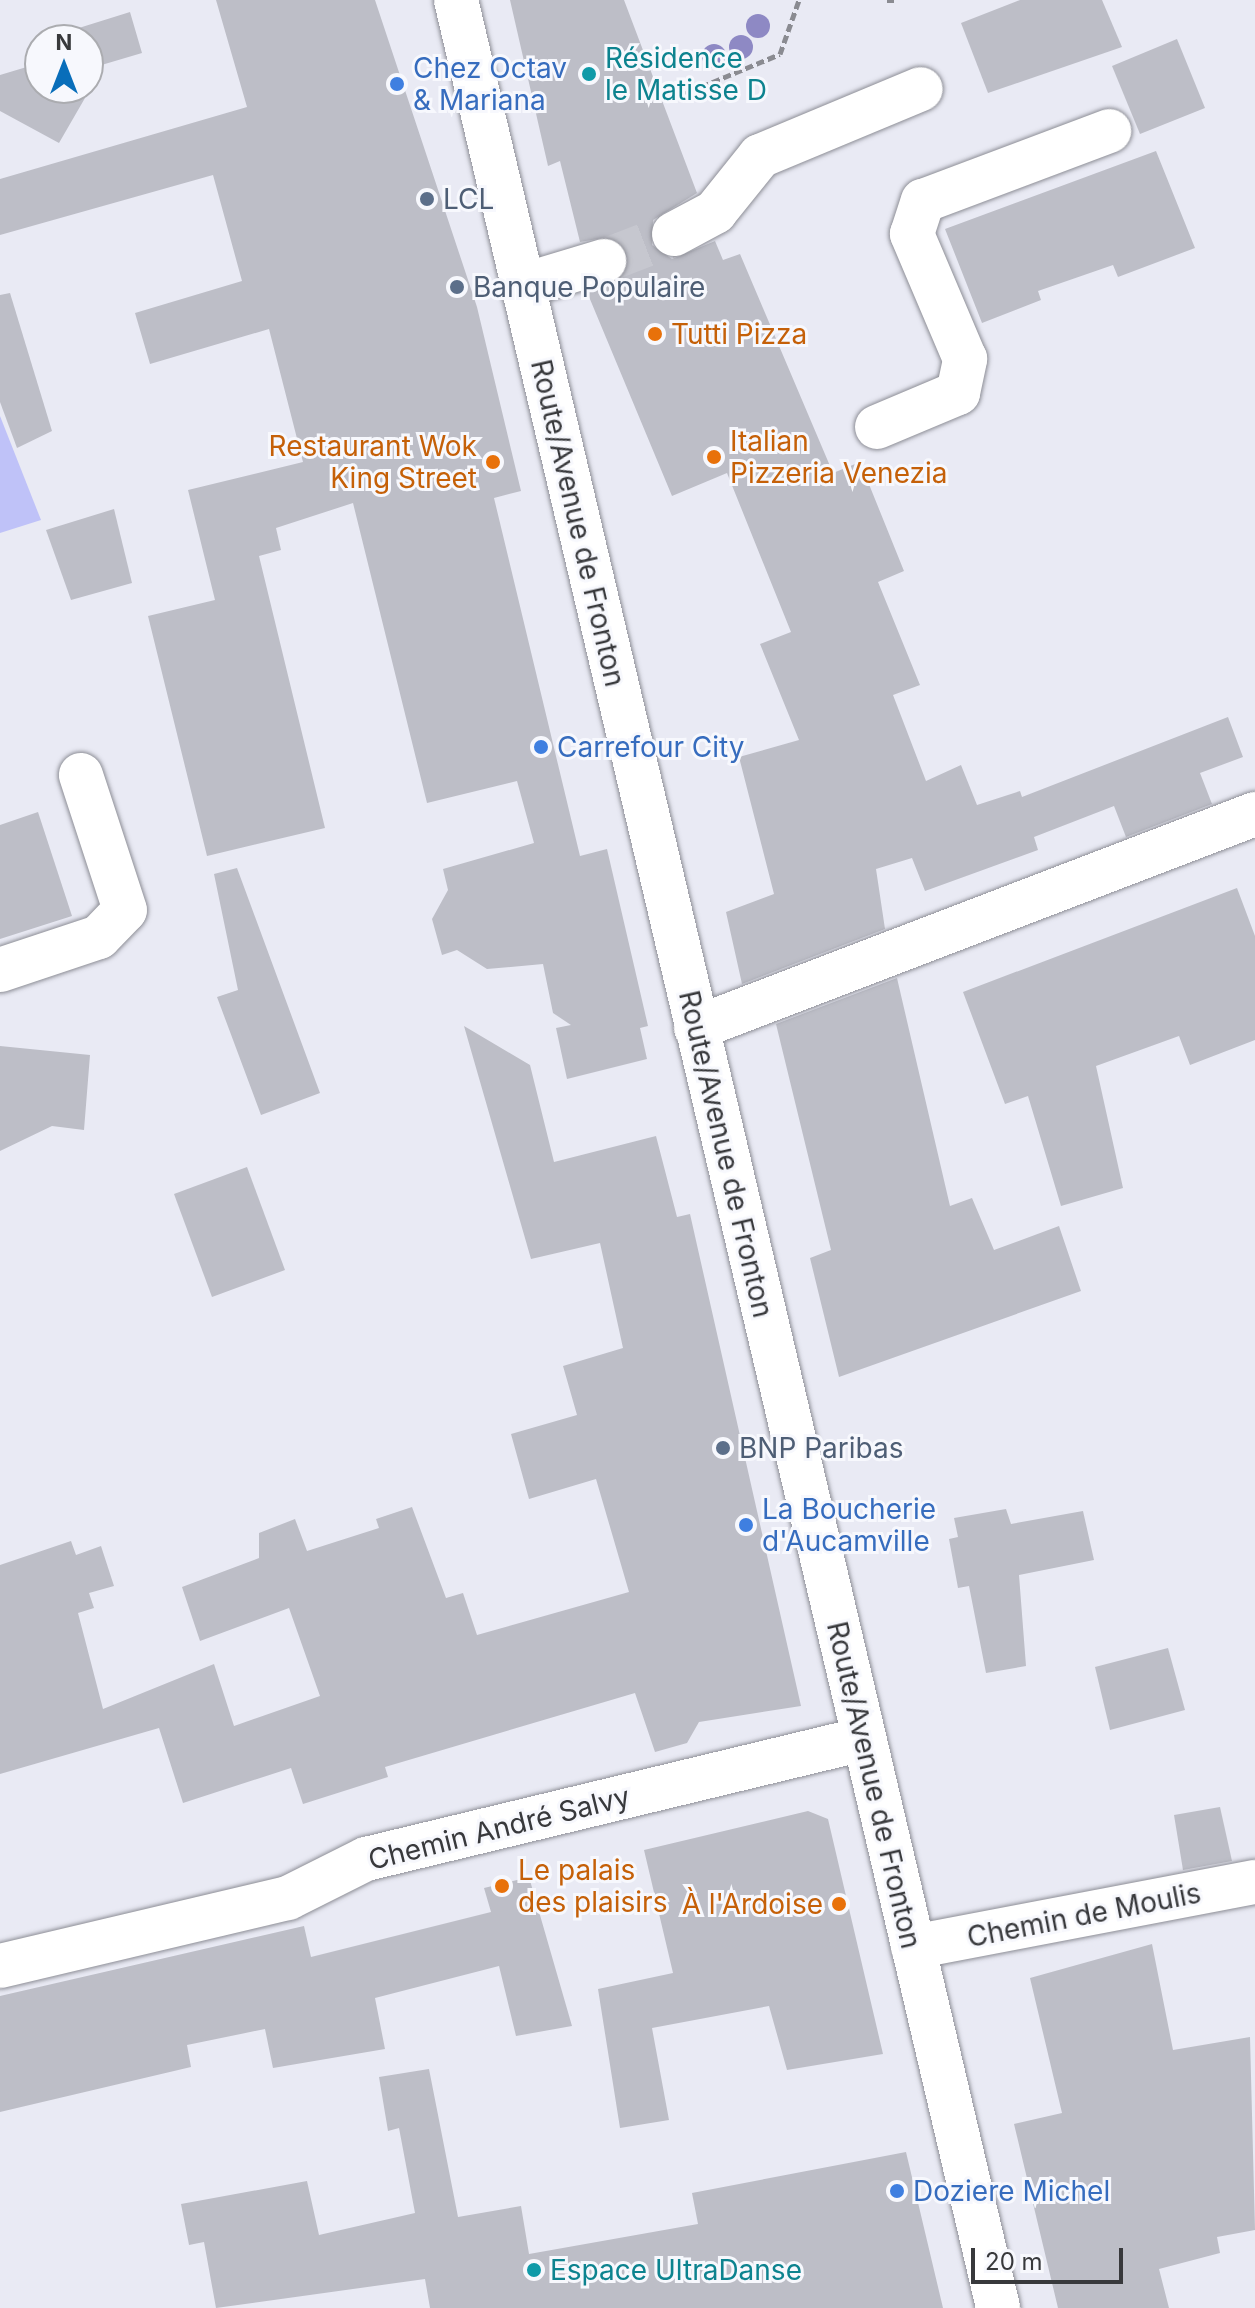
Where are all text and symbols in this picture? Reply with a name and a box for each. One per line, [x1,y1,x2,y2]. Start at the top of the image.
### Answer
north arrow [24,24,104,104]
text: N [56,29,72,55]
place label: Résidence le Matisse D [605,41,767,107]
place label: Chez Octav & Mariana [413,51,567,117]
marker: Résidence le Matisse D [580,65,598,83]
marker: Chez Octav & Mariana [388,75,406,93]
place label: LCL [443,182,494,216]
marker: LCL [418,190,436,208]
place label: Banque Populaire [473,270,705,304]
marker: Banque Populaire [448,278,466,296]
place label: Tutti Pizza [671,317,807,351]
marker: Tutti Pizza [646,325,664,343]
street label: Route/Avenue de Fronton [524,356,632,690]
place label: Italian Pizzeria Venezia [730,424,948,490]
place label: Restaurant Wok King Street [269,429,477,495]
marker: Italian Pizzeria Venezia [705,448,723,466]
marker: Restaurant Wok King Street [484,453,502,471]
place label: Carrefour City [557,730,745,764]
marker: Carrefour City [532,738,550,756]
street label: Route/Avenue de Fronton [672,987,780,1321]
place label: BNP Paribas [739,1431,903,1465]
marker: BNP Paribas [714,1439,732,1457]
place label: La Boucherie d'Aucamville [762,1492,936,1558]
marker: La Boucherie d'Aucamville [737,1516,755,1534]
street label: Route/Avenue de Fronton [820,1618,928,1952]
street label: Chemin André Salvy [365,1779,633,1877]
place label: Le palais des plaisirs [518,1853,667,1919]
street label: Chemin de Moulis [964,1876,1204,1954]
marker: Le palais des plaisirs [493,1877,511,1895]
place label: À l'Ardoise [682,1887,823,1921]
marker: À l'Ardoise [830,1895,848,1913]
place label: Doziere Michel [913,2174,1110,2208]
marker: Doziere Michel [888,2182,906,2200]
scale bar [975,2232,1127,2282]
text: 20 m [985,2247,1043,2276]
place label: Espace UltraDanse [550,2253,802,2287]
marker: Espace UltraDanse [525,2261,543,2279]

